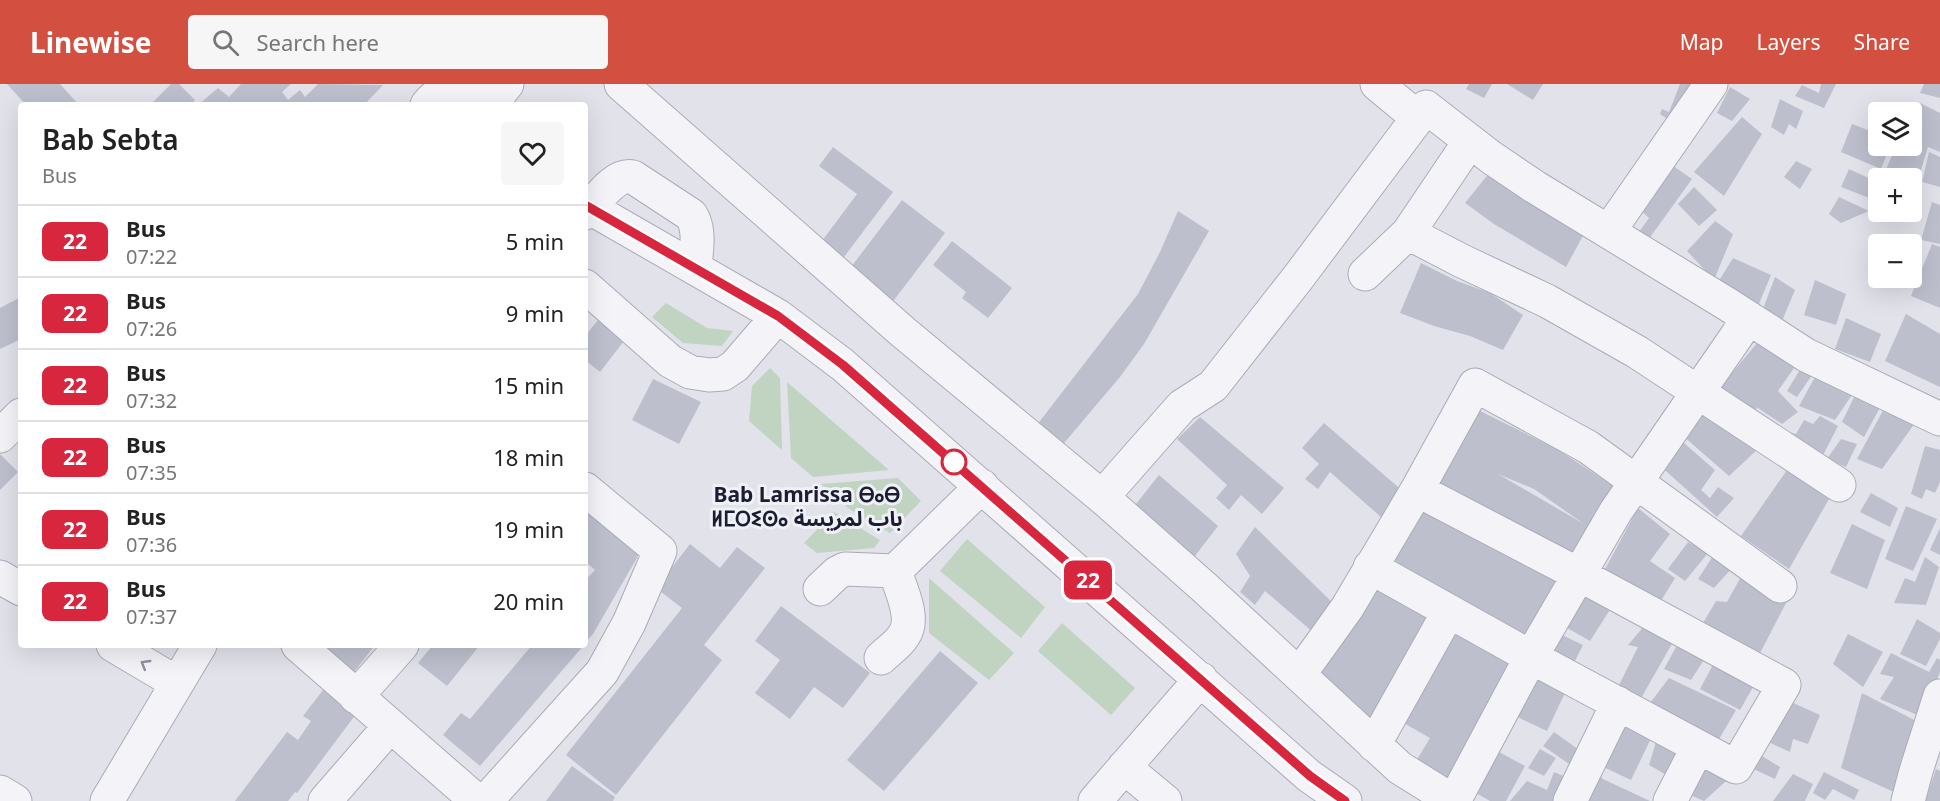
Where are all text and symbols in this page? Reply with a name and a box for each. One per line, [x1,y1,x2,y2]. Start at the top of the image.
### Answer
search box [188,15,608,69]
text: Linewise [30,23,152,61]
icon: search [209,26,242,59]
text: Search here [257,27,379,57]
text: Map [1680,28,1724,56]
text: Layers [1757,28,1821,56]
text: Share [1854,28,1910,56]
map controls [1868,102,1922,288]
button: layers [1868,102,1922,156]
text: Bab Sebta [42,120,179,158]
button: heart [501,122,564,185]
text: Bus [42,162,77,189]
button: + [1868,168,1922,222]
text: Bus [126,213,166,243]
text: 5 min [506,226,564,256]
text: 22 [63,227,87,255]
button: − [1868,234,1922,288]
text: 07:22 [126,243,177,270]
text: Bus [126,285,166,315]
text: 9 min [506,298,564,328]
text: 22 [63,299,87,327]
text: 07:26 [126,315,177,342]
text: Bus [126,357,166,387]
text: 15 min [493,370,564,400]
text: 22 [63,371,87,399]
text: 07:32 [126,387,177,414]
text: Bus [126,429,166,459]
text: 18 min [493,442,564,472]
text: 22 [63,443,87,471]
unlabelled marker [941,449,967,475]
text: 07:35 [126,459,177,486]
district label: Bab Lamrissa ⴱⴰⴱ ⵍⵎⵔⵉⵙⴰ باب لمريسة [711,480,903,532]
text: Bus [126,501,166,531]
text: 19 min [493,514,564,544]
text: 22 [63,515,87,543]
text: 07:36 [126,531,177,558]
line badge: 22 [1061,560,1115,600]
text: 22 [1076,566,1100,594]
text: Bus [126,573,166,603]
text: 20 min [493,586,564,616]
text: 22 [63,587,87,615]
text: 07:37 [126,603,177,630]
one-way arrow [141,660,151,672]

